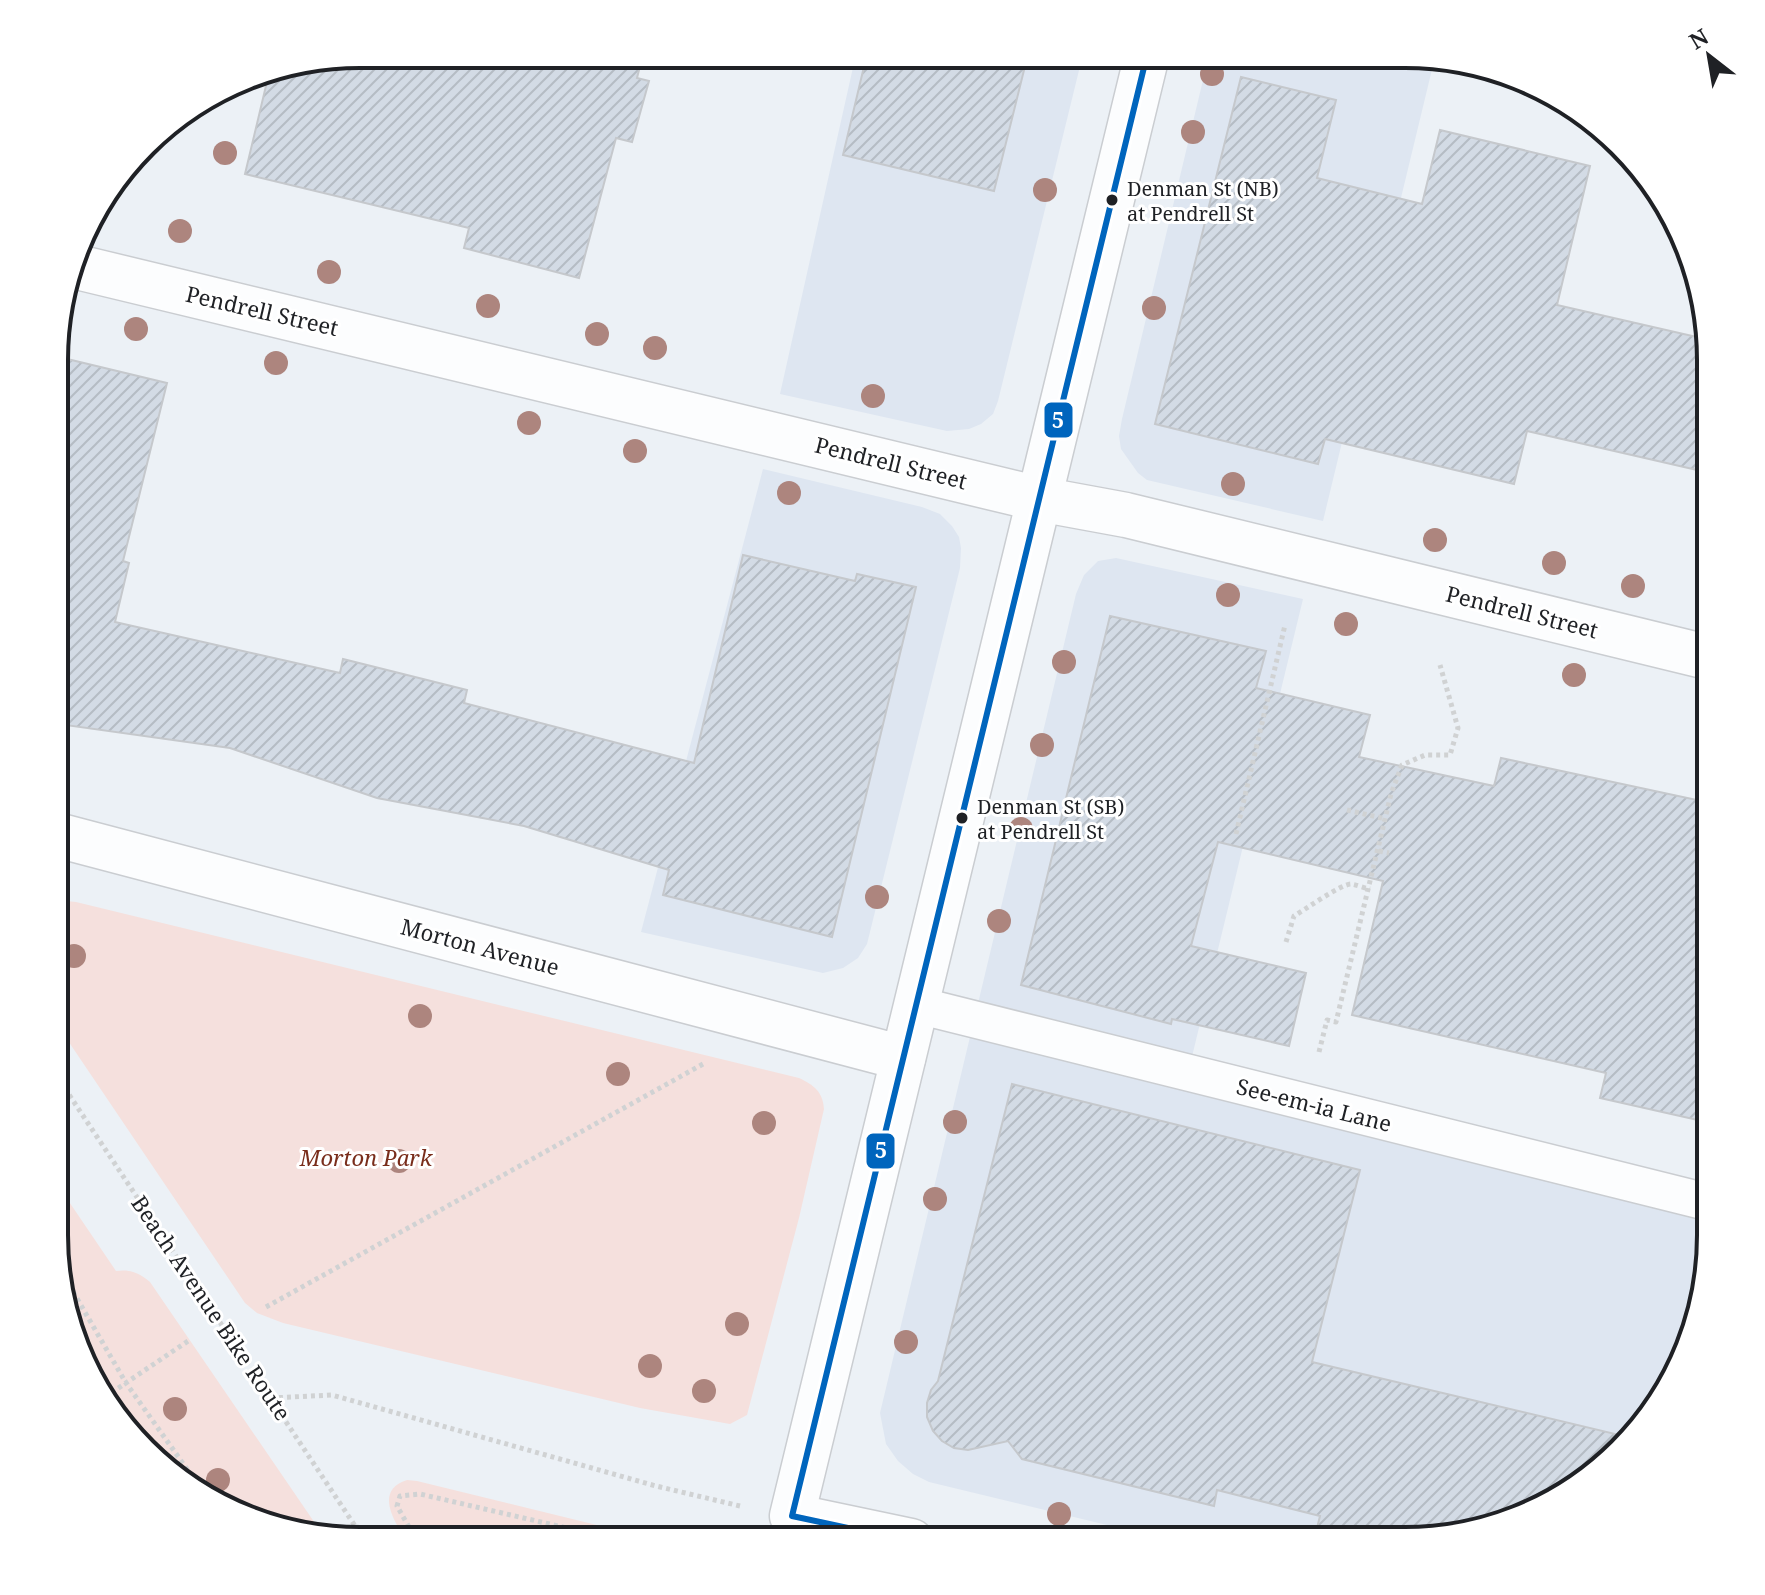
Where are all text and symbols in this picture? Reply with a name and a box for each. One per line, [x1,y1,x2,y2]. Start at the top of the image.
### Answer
north arrow [1669,16,1749,96]
text: N [1683,21,1713,55]
place label: Denman St (NB) at Pendrell St [1127,175,1279,227]
marker: Denman St (NB) at Pendrell St [1104,192,1120,208]
street label: Pendrell Street [183,278,342,342]
line badge: 5 [1043,401,1074,439]
text: 5 [1052,404,1064,434]
street label: Pendrell Street [812,429,971,495]
street label: Pendrell Street [1443,578,1602,644]
place label: Denman St (SB) at Pendrell St [977,793,1124,845]
marker: Denman St (SB) at Pendrell St [954,810,970,826]
street label: Morton Avenue [398,910,563,982]
street label: See-em-ia Lane [1234,1070,1395,1138]
line badge: 5 [865,1132,896,1170]
text: 5 [875,1134,887,1164]
park label: Morton Park [299,1142,434,1172]
street label: Beach Avenue Bike Route [125,1189,298,1426]

